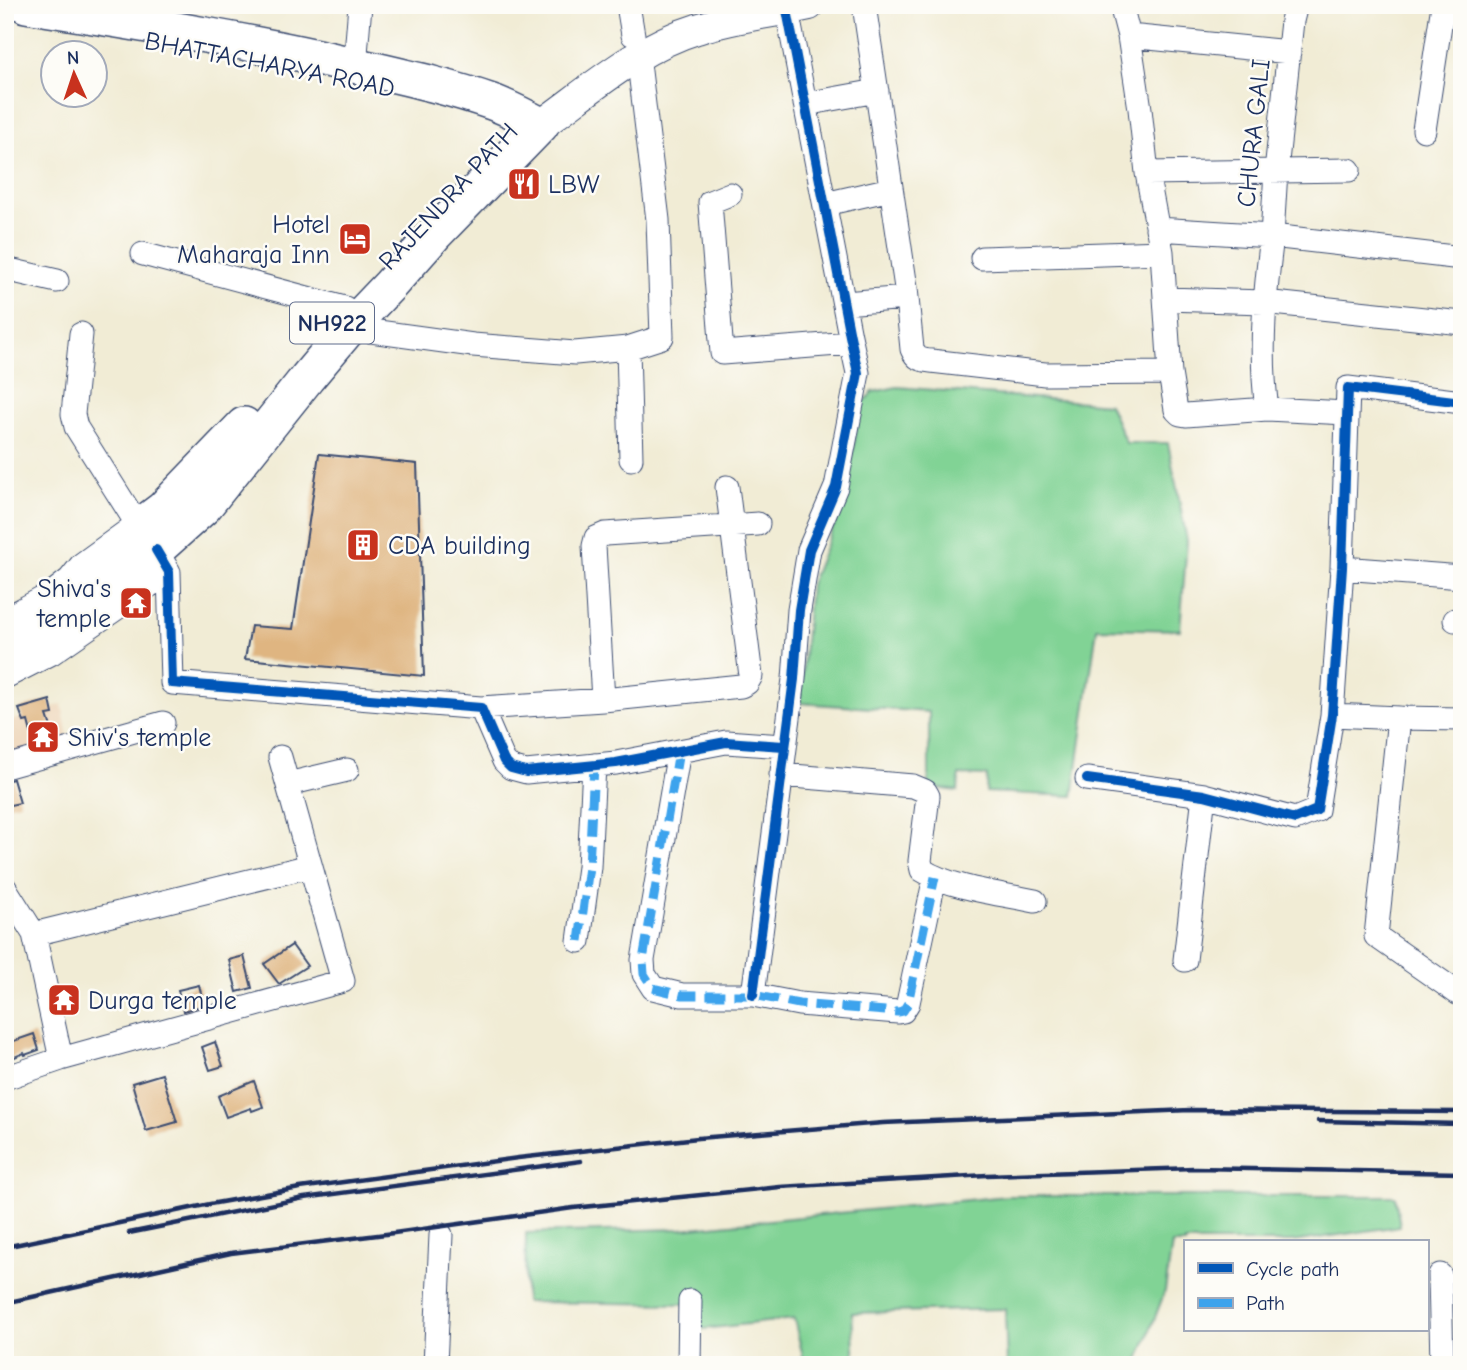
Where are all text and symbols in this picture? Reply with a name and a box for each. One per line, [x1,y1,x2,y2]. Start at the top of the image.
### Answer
street label: BHATTACHARYA ROAD [142,26,398,104]
north arrow [38,38,108,108]
text: N [66,47,80,69]
street label: CHURA GALI [1231,57,1277,209]
street label: RAJENDRA PATH [373,117,524,276]
restaurant icon: LBW [505,165,543,203]
place label: LBW [548,170,600,200]
place label: Hotel Maharaja Inn [177,210,330,270]
hotel icon: Hotel Maharaja Inn [336,220,374,258]
road number: NH922 [290,302,374,344]
building icon: CDA building [344,526,382,564]
place label: CDA building [388,531,531,561]
place label: Shiva's temple [35,574,111,634]
temple icon: Shiva's temple [117,584,155,622]
temple icon: Shiv's temple [24,718,62,756]
place label: Shiv's temple [68,723,211,753]
temple icon: Durga temple [45,981,83,1019]
place label: Durga temple [88,986,237,1016]
legend [1184,1240,1428,1332]
text: Cycle path [1246,1257,1339,1281]
text: Path [1246,1291,1285,1315]

